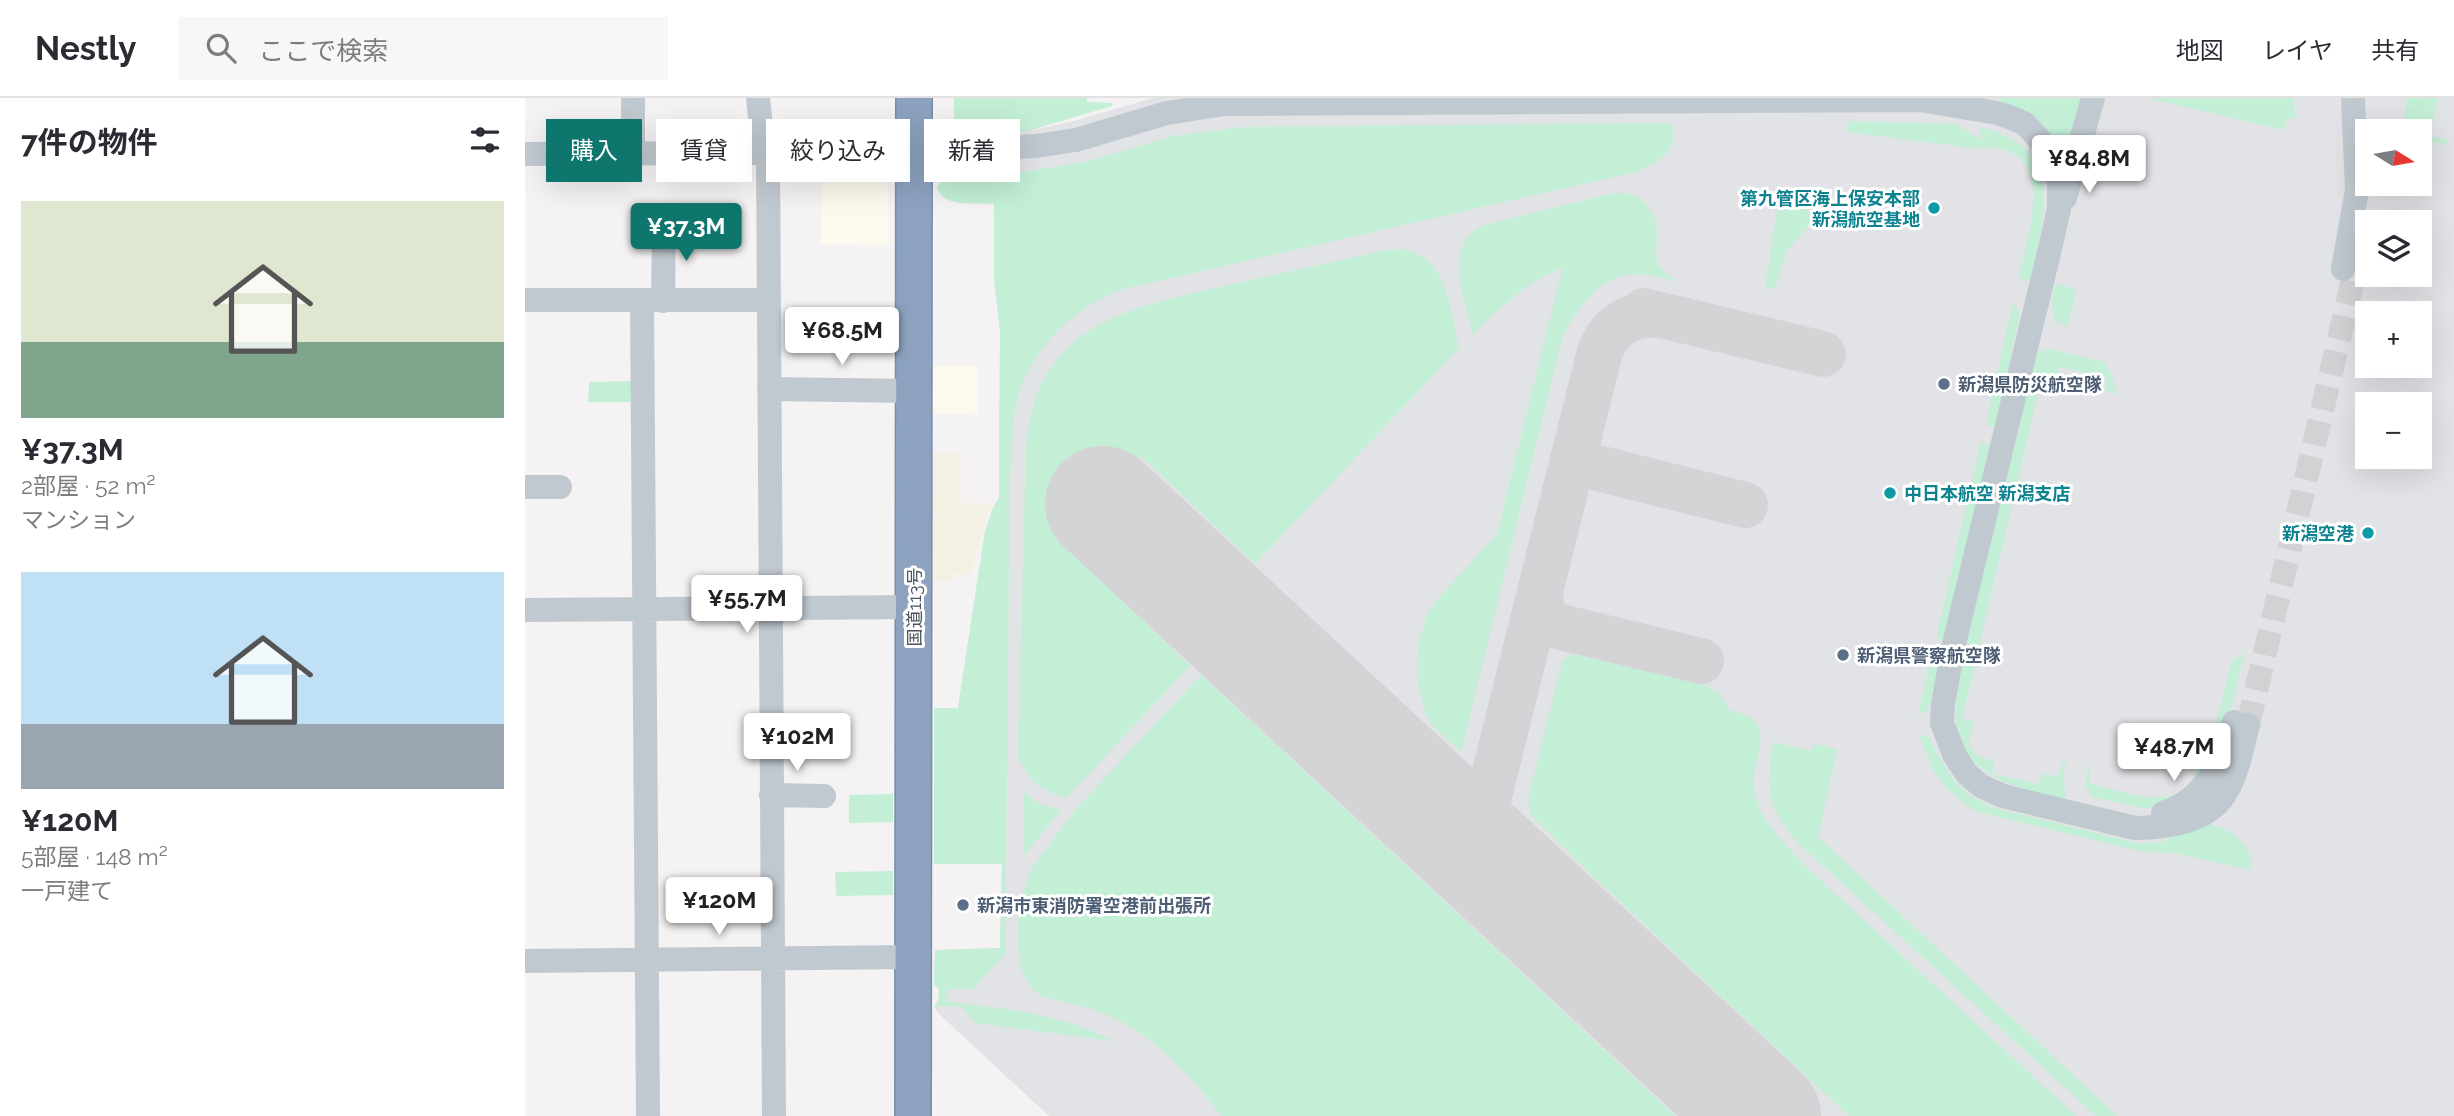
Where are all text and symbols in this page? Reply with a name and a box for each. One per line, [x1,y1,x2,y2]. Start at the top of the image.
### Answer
search box [178,17,668,80]
text: Nestly [35,29,136,68]
icon: search [202,29,240,67]
text: ここで検索 [258,36,388,66]
text: 地図 [2176,36,2224,65]
text: レイヤ [2262,36,2333,65]
text: 共有 [2371,36,2419,65]
chip: 購入 [546,119,642,182]
chip: 賃貸 [656,119,752,182]
chip: 絞り込み [766,119,910,182]
chip: 新着 [924,119,1020,182]
north arrow [2355,119,2433,196]
map controls [2355,119,2432,469]
icon: filters [466,121,504,159]
text: 7件の物件 [21,125,158,160]
pin: ¥84.8M [2032,136,2146,195]
text: ¥84.8M [2048,144,2130,171]
place label: 第九管区海上保安本部 新潟航空基地 [1740,188,1920,230]
marker: 第九管区海上保安本部 新潟航空基地 [1926,200,1942,216]
pin: ¥37.3M [629,204,743,263]
button: layers [2355,210,2432,287]
text: ¥37.3M [647,212,725,239]
icon: home [200,246,326,372]
button: + [2355,301,2432,378]
pin: ¥68.5M [785,308,899,367]
text: ¥68.5M [801,316,883,343]
place label: 新潟県防災航空隊 [1958,374,2102,395]
marker: 新潟県防災航空隊 [1936,376,1952,392]
button: − [2355,392,2432,469]
text: ¥37.3M [21,432,124,467]
text: 2部屋 · 52 m² [21,472,156,499]
place label: 中日本航空 新潟支店 [1904,483,2070,504]
marker: 中日本航空 新潟支店 [1882,485,1898,501]
text: マンション [21,506,136,533]
place label: 新潟空港 [2282,523,2354,544]
marker: 新潟空港 [2360,525,2376,541]
street label: 国道113号 [904,567,925,647]
pin: ¥55.7M [690,575,804,635]
text: ¥55.7M [707,584,787,611]
icon: home [200,617,326,743]
place label: 新潟県警察航空隊 [1857,645,2001,666]
marker: 新潟県警察航空隊 [1835,647,1851,663]
pin: ¥102M [748,714,846,773]
text: ¥102M [760,722,834,749]
pin: ¥48.7M [2117,724,2231,783]
text: ¥48.7M [2134,732,2214,759]
text: ¥120M [21,803,118,838]
text: 5部屋 · 148 m² [21,843,168,870]
text: 一戸建て [21,877,113,904]
pin: ¥120M [670,878,768,937]
text: ¥120M [682,886,756,913]
place label: 新潟市東消防署空港前出張所 [977,895,1211,916]
marker: 新潟市東消防署空港前出張所 [955,897,971,913]

